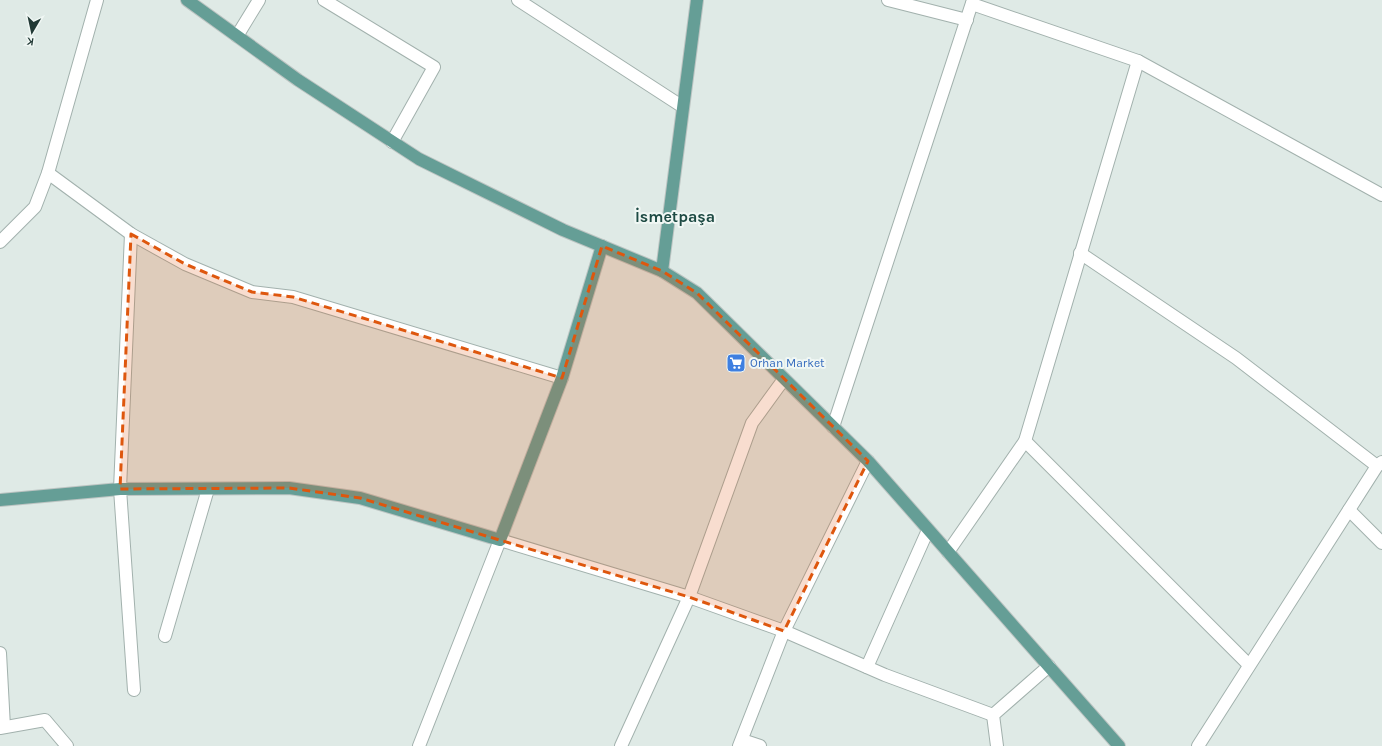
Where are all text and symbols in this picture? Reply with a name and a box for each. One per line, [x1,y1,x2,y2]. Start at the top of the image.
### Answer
north arrow [12,12,52,52]
text: K [25,34,35,48]
district label: İsmetpaşa [635,207,715,226]
supermarket icon: Orhan Market [725,352,747,374]
place label: Orhan Market [750,356,825,370]

